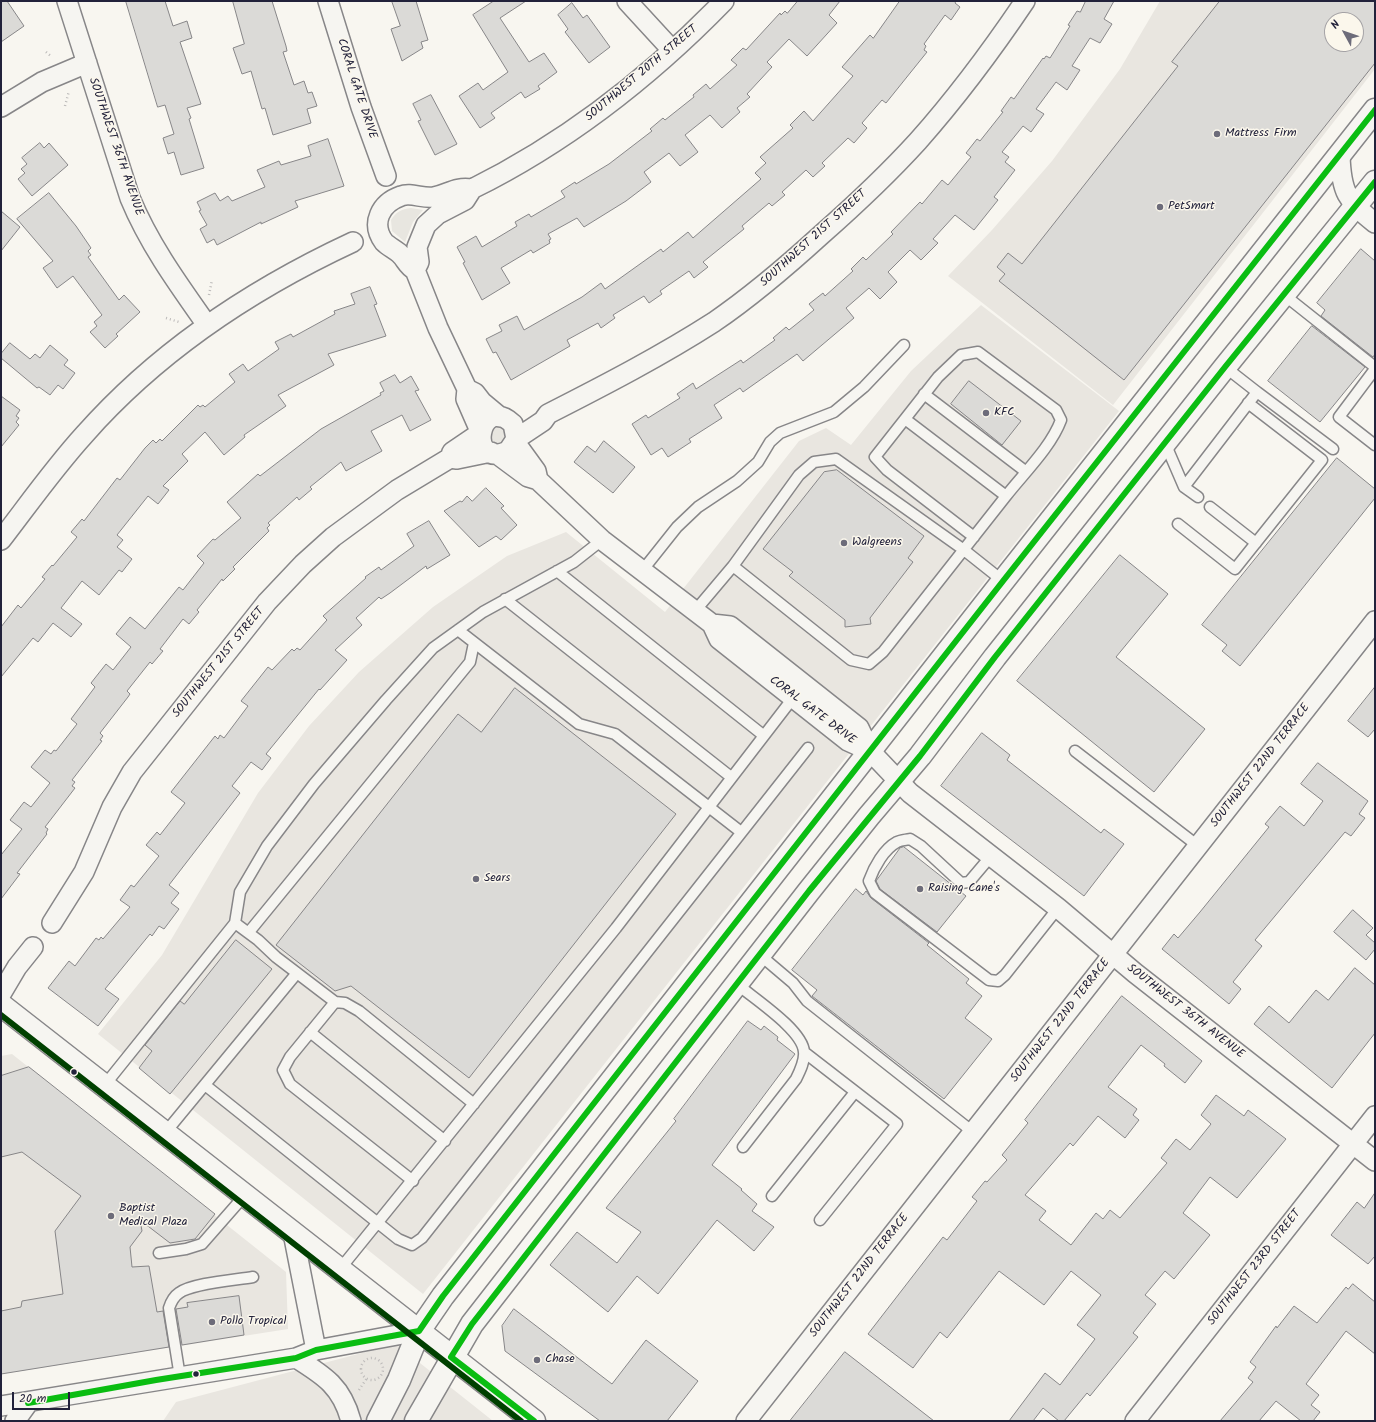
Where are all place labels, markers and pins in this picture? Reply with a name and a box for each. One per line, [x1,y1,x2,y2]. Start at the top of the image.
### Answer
place label: Mattress Firm [1225,127,1296,141]
marker: Mattress Firm [1212,129,1222,139]
place label: PetSmart [1168,200,1215,214]
marker: PetSmart [1155,202,1165,212]
place label: KFC [994,406,1015,420]
marker: KFC [981,408,991,418]
place label: Walgreens [852,536,902,550]
marker: Walgreens [839,538,849,548]
place label: Sears [484,872,510,886]
marker: Sears [471,874,481,884]
place label: Raising Cane's [928,882,1000,896]
marker: Raising Cane's [915,884,925,894]
unlabelled marker [69,1067,79,1077]
place label: Baptist Medical Plaza [119,1202,187,1230]
marker: Baptist Medical Plaza [106,1211,116,1221]
place label: Pollo Tropical [220,1315,286,1329]
marker: Pollo Tropical [207,1317,217,1327]
place label: Chase [545,1353,575,1367]
marker: Chase [532,1355,542,1365]
unlabelled marker [191,1369,201,1379]

